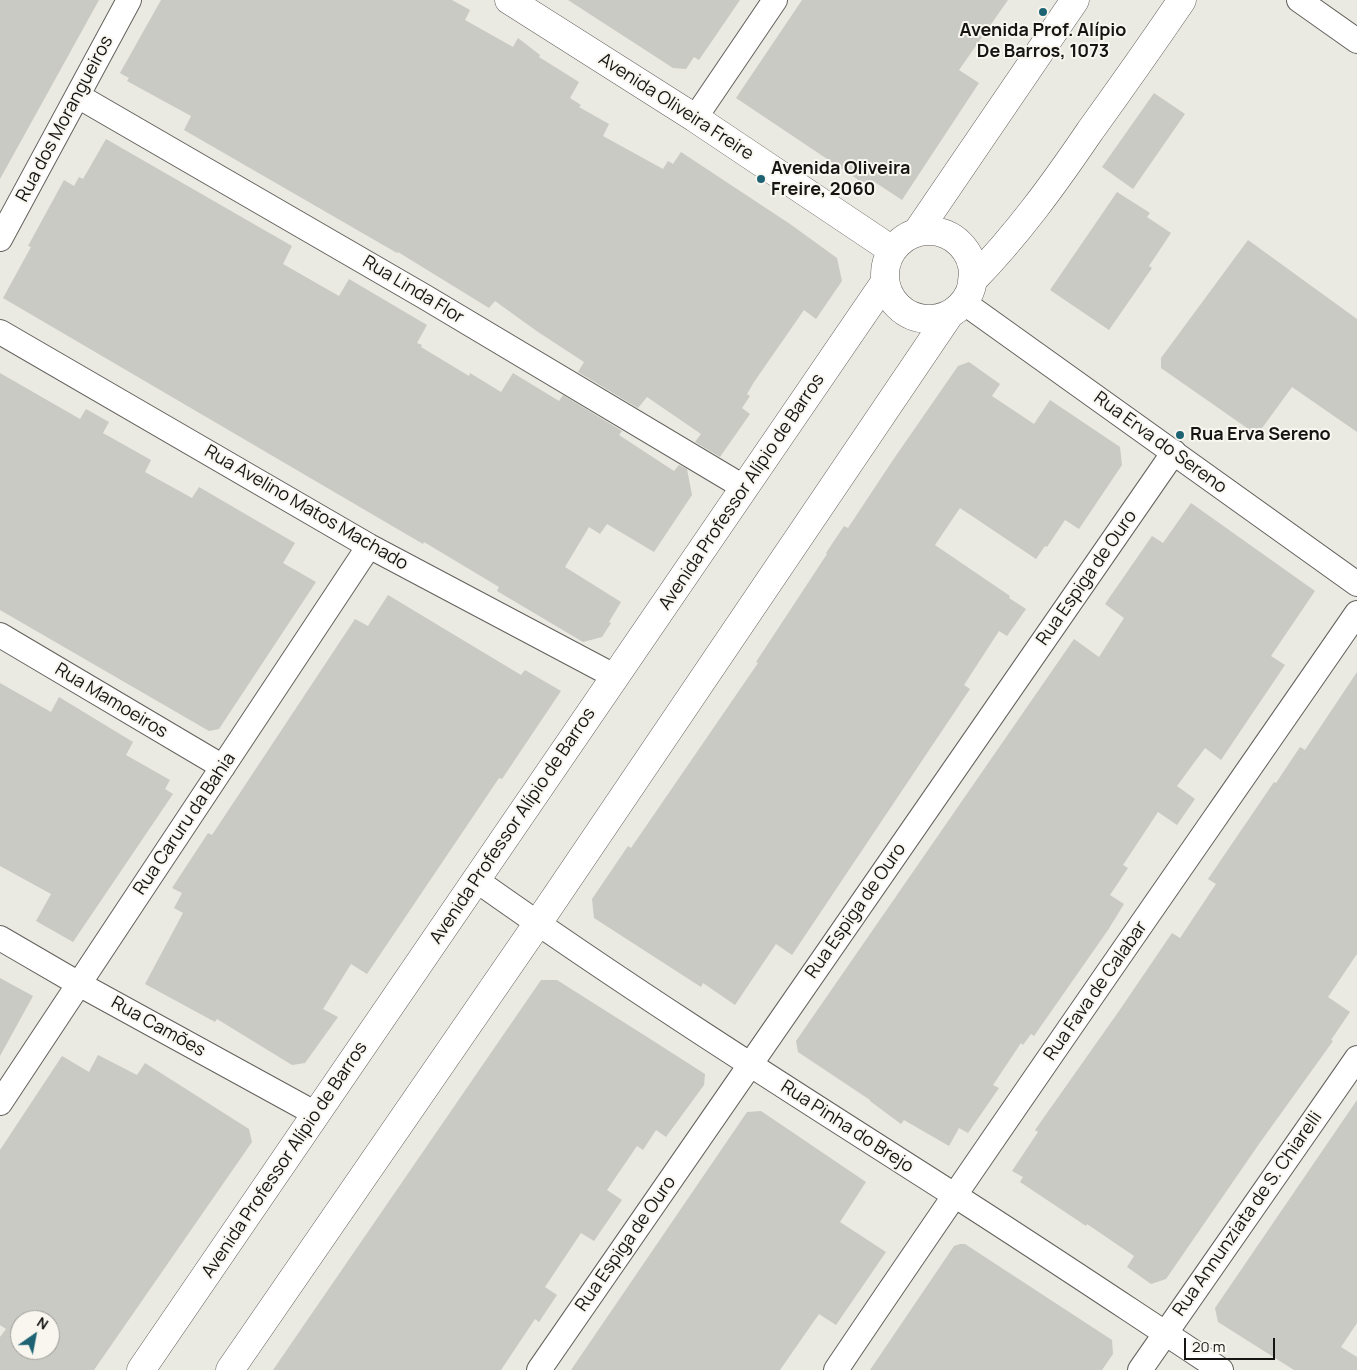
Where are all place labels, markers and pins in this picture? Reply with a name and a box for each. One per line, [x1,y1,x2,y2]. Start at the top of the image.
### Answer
marker: Avenida Prof. Alípio De Barros, 1073 [1037,6,1049,18]
place label: Avenida Prof. Alípio De Barros, 1073 [960,20,1126,62]
place label: Avenida Oliveira Freire, 2060 [771,158,910,200]
marker: Avenida Oliveira Freire, 2060 [755,173,767,185]
place label: Rua Erva Sereno [1190,424,1331,446]
marker: Rua Erva Sereno [1174,429,1186,441]

